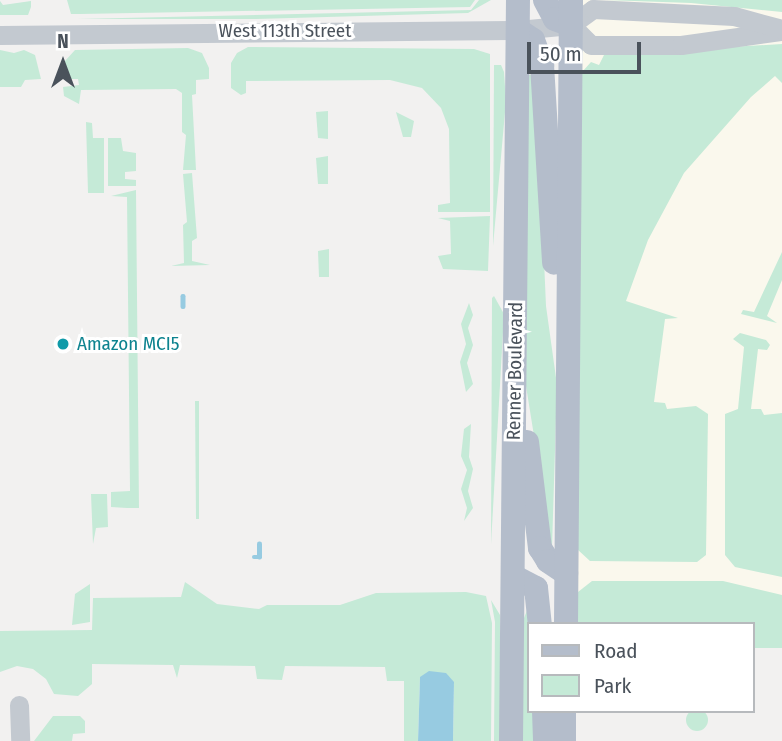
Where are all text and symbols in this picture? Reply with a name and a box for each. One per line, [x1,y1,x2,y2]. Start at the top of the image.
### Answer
street label: West 113th Street [219,20,351,42]
north arrow [28,28,98,98]
scale bar [530,28,644,72]
text: N [57,30,69,53]
text: 50 m [540,41,582,67]
street label: Renner Boulevard [502,302,528,440]
place label: Amazon MCI5 [77,333,179,355]
marker: Amazon MCI5 [55,336,71,352]
legend [526,622,754,713]
text: Road [594,638,638,664]
text: Park [594,673,631,699]

